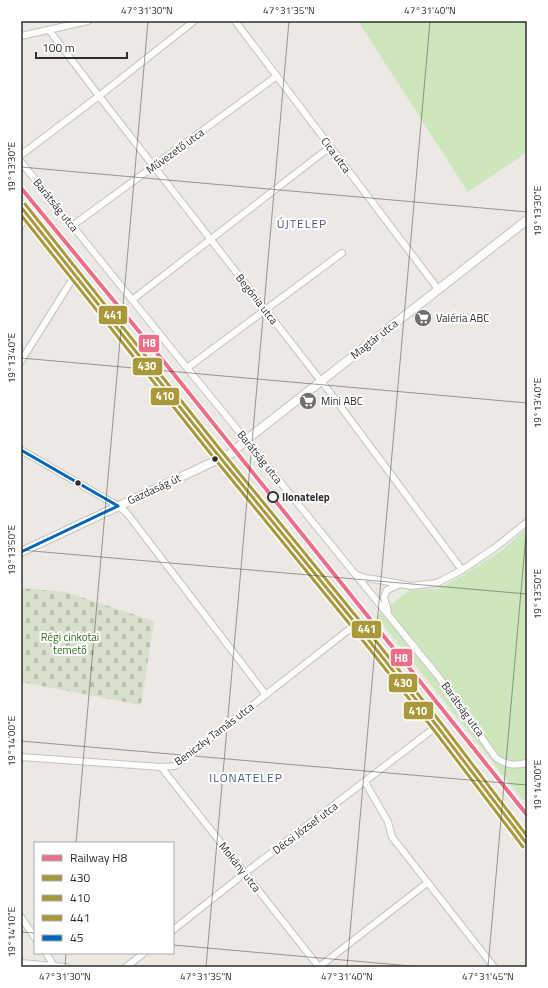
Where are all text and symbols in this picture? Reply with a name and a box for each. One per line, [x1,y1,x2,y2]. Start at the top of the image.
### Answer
text: 47°31'30"N [121,3,173,18]
text: 47°31'35"N [263,3,315,18]
text: 47°31'40"N [404,3,456,18]
scale bar [36,34,127,60]
text: 100 m [42,38,75,57]
street label: Művezető utca [143,124,208,178]
street label: Cica utca [317,134,355,177]
text: 19°13'30"E [4,141,19,192]
street label: Barátság utca [30,175,83,235]
text: 19°13'30"E [530,185,545,236]
district label: ÚJTELEP [277,214,327,233]
street label: Begónia utca [232,270,282,328]
line badge: 441 [98,305,128,325]
text: 441 [104,307,122,323]
supermarket icon: Valéria ABC [413,308,433,328]
place label: Valéria ABC [436,310,489,326]
street label: Magtár utca [347,315,401,363]
text: 19°13'40"E [4,332,19,383]
line badge: H8 [138,334,160,353]
text: H8 [142,335,156,351]
line badge: 430 [132,357,163,376]
text: 430 [138,358,156,374]
text: 19°13'40"E [530,377,545,428]
line badge: 410 [150,387,180,406]
text: 410 [156,388,174,404]
supermarket icon: Mini ABC [298,391,318,411]
place label: Mini ABC [321,393,363,409]
street label: Barátság utca [234,427,287,487]
unlabelled marker [210,454,220,464]
street label: Gazdaság út [125,470,183,508]
unlabelled marker [73,478,83,488]
place label: Ilonatelep [282,489,330,505]
marker: Ilonatelep [267,491,279,503]
text: 19°13'50"E [4,524,19,575]
text: 19°13'50"E [530,568,545,619]
line badge: 441 [351,620,382,639]
text: 441 [358,621,376,637]
park label: Régi cinkotai temető [41,629,99,658]
line badge: H8 [390,648,413,667]
text: H8 [394,650,408,666]
line badge: 430 [388,673,418,693]
text: 430 [394,675,412,691]
street label: Barátság utca [438,678,489,740]
street label: Beniczky Tamás utca [171,698,258,769]
line badge: 410 [403,701,434,720]
text: 410 [409,703,427,719]
text: 19°14'00"E [4,715,19,766]
text: 19°14'00"E [530,759,545,810]
district label: ILONATELEP [209,768,283,787]
street label: Décsi József utca [269,798,341,858]
street label: Mokány utca [215,839,265,896]
legend [34,842,174,954]
text: Railway H8 [70,848,127,867]
text: 430 [70,868,90,887]
text: 410 [70,888,90,907]
text: 19°14'10"E [4,906,19,957]
text: 441 [70,908,90,927]
text: 45 [70,928,84,947]
text: 47°31'30"N [39,969,91,984]
text: 47°31'35"N [180,969,232,984]
text: 47°31'40"N [321,969,373,984]
text: 47°31'45"N [462,969,514,984]

